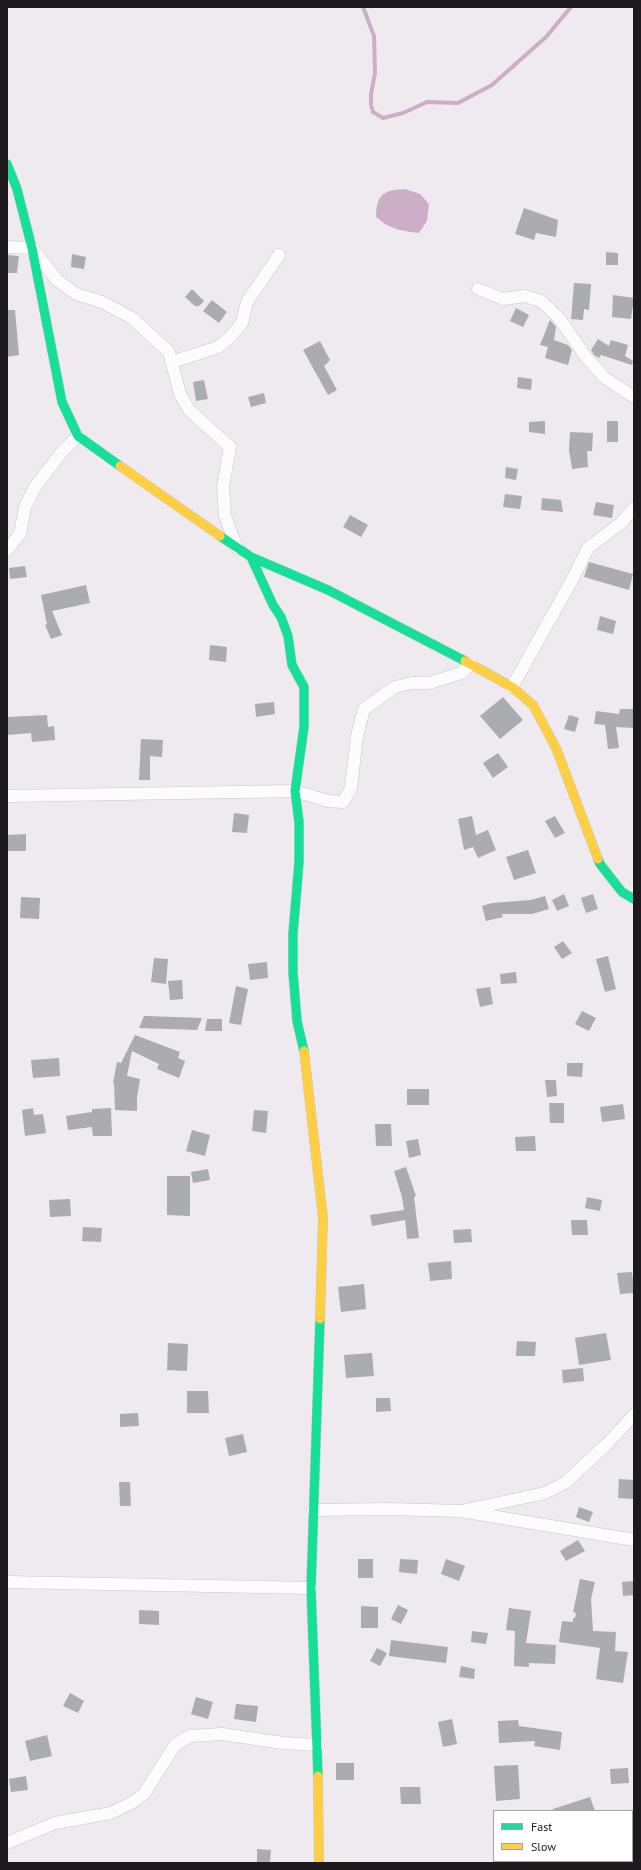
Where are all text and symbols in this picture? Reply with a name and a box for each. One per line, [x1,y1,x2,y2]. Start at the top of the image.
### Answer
legend [493,1810,633,1862]
text: Fast [531,1819,552,1834]
text: Slow [531,1839,556,1854]

